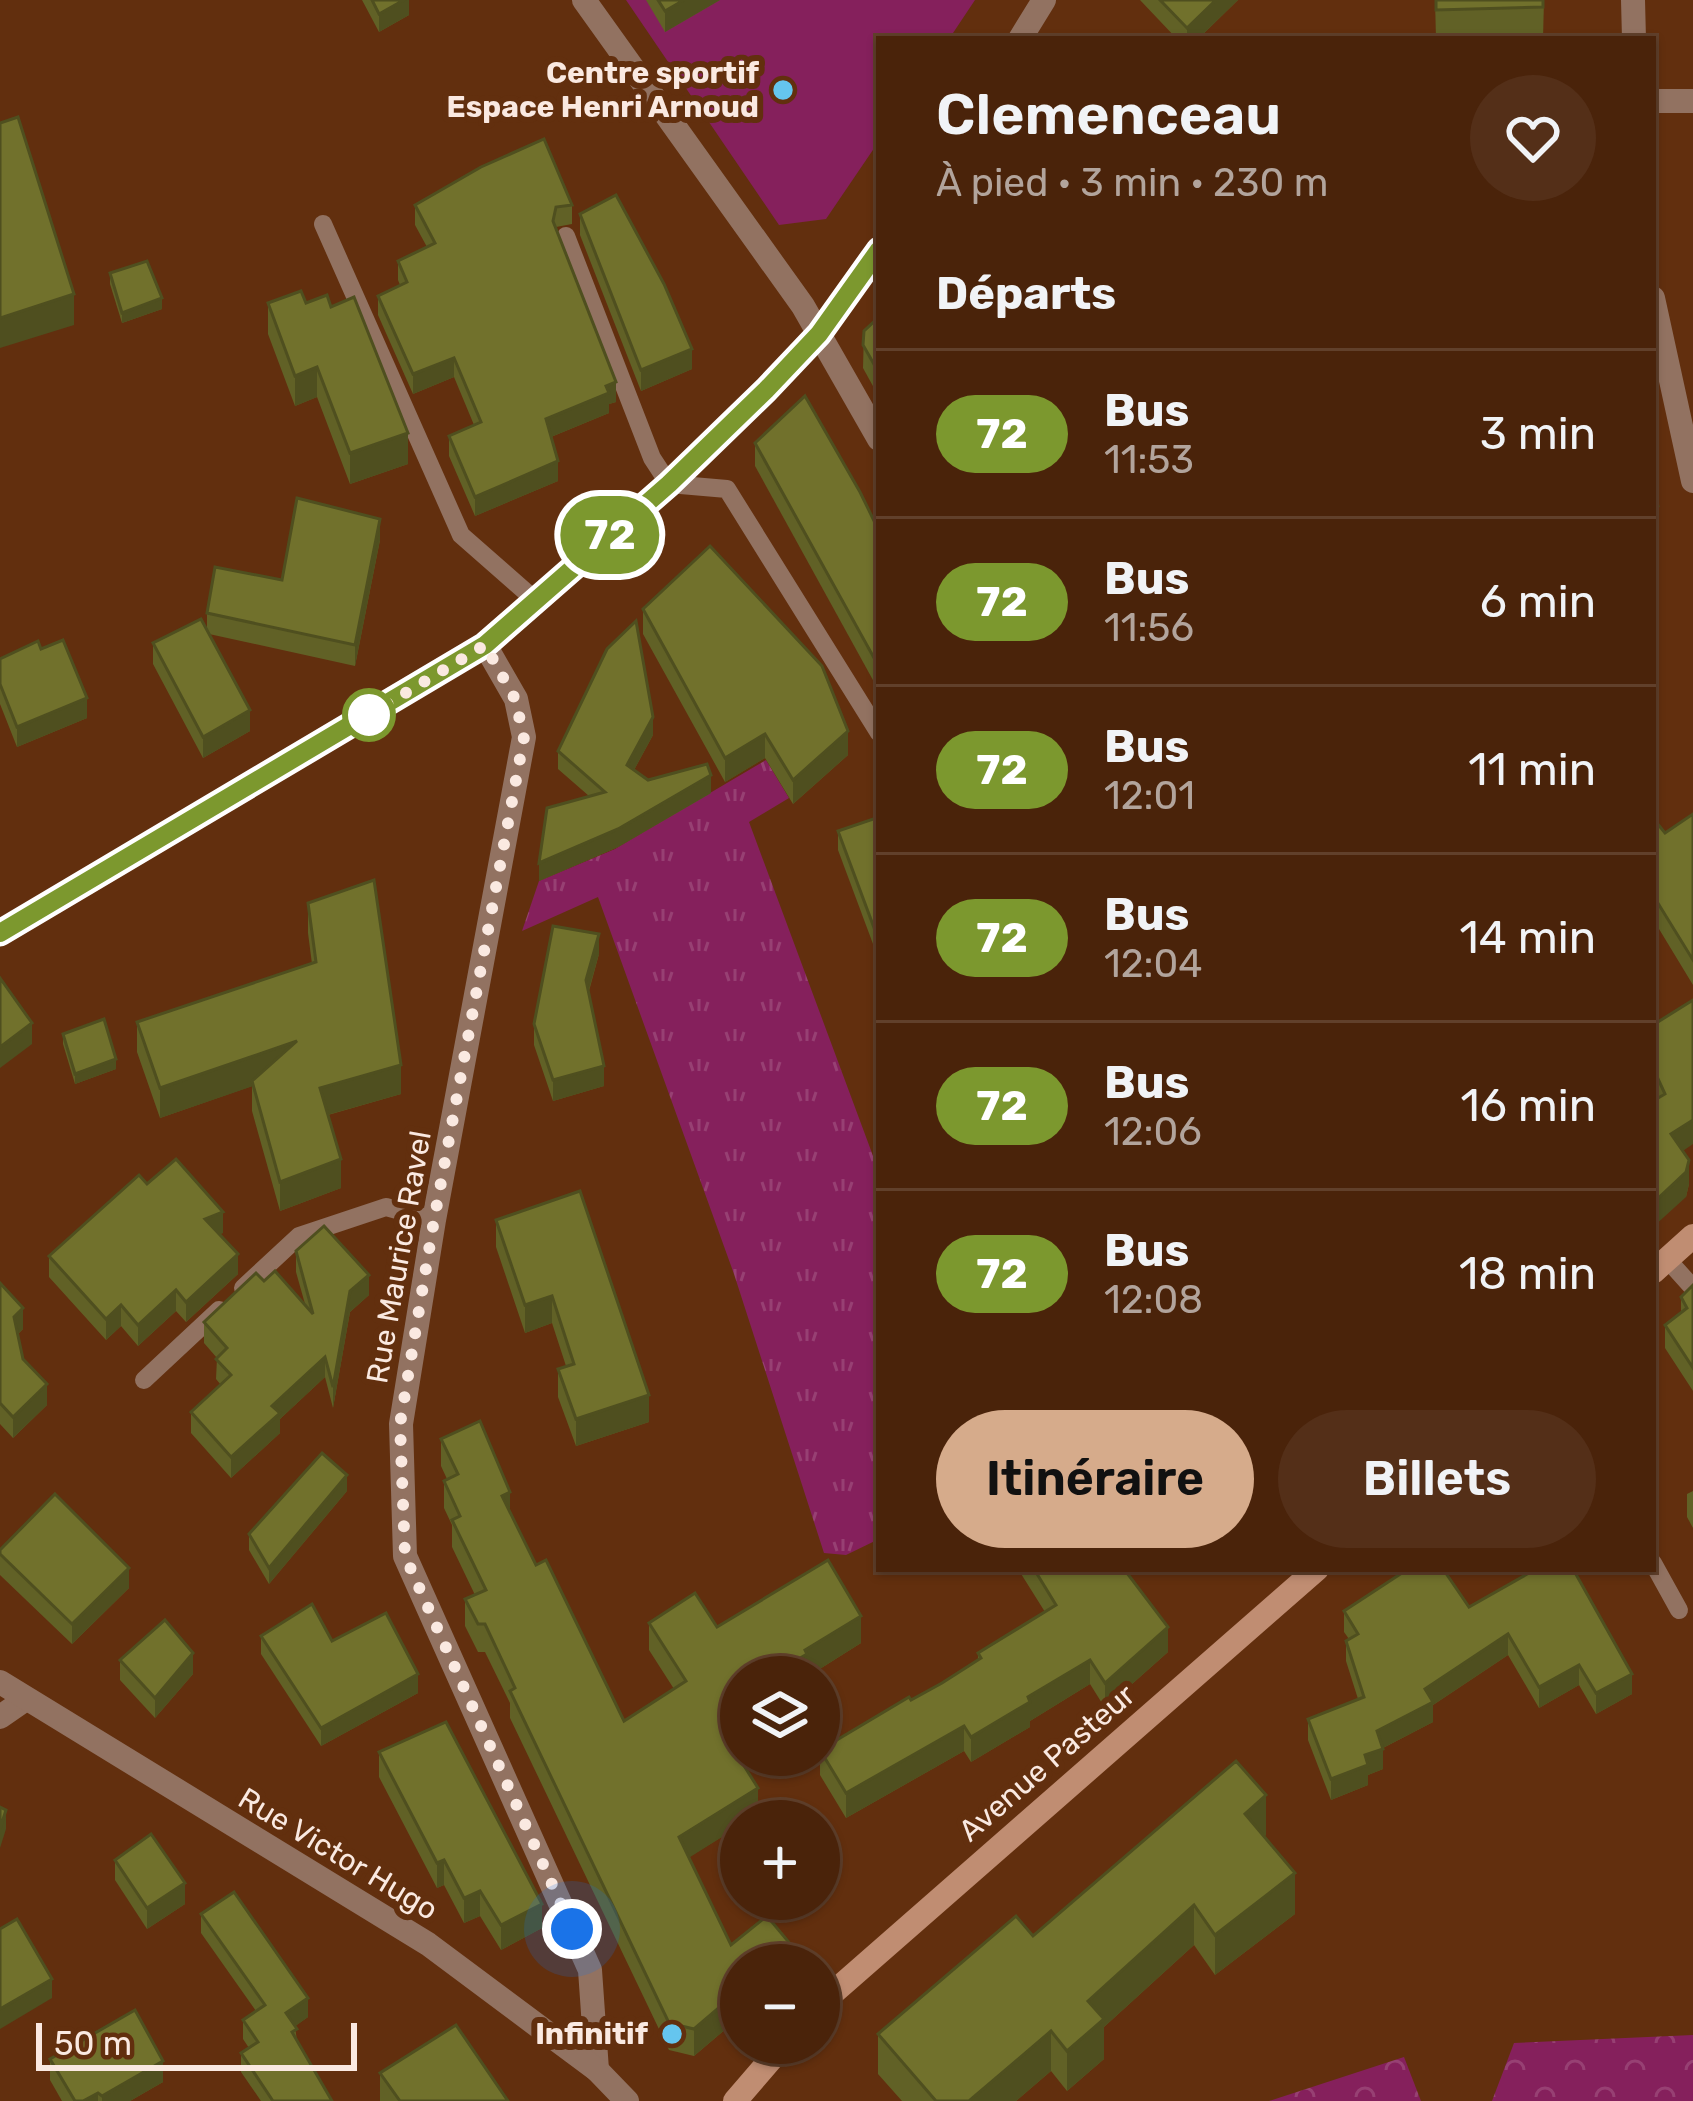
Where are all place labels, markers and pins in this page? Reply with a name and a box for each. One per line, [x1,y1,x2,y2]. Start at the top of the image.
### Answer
place label: Centre sportif Espace Henri Arnoud [447,55,760,125]
marker: Centre sportif Espace Henri Arnoud [770,77,796,103]
unlabelled marker [344,690,394,740]
place label: Infinitif [535,2016,649,2052]
marker: Infinitif [659,2021,685,2047]

